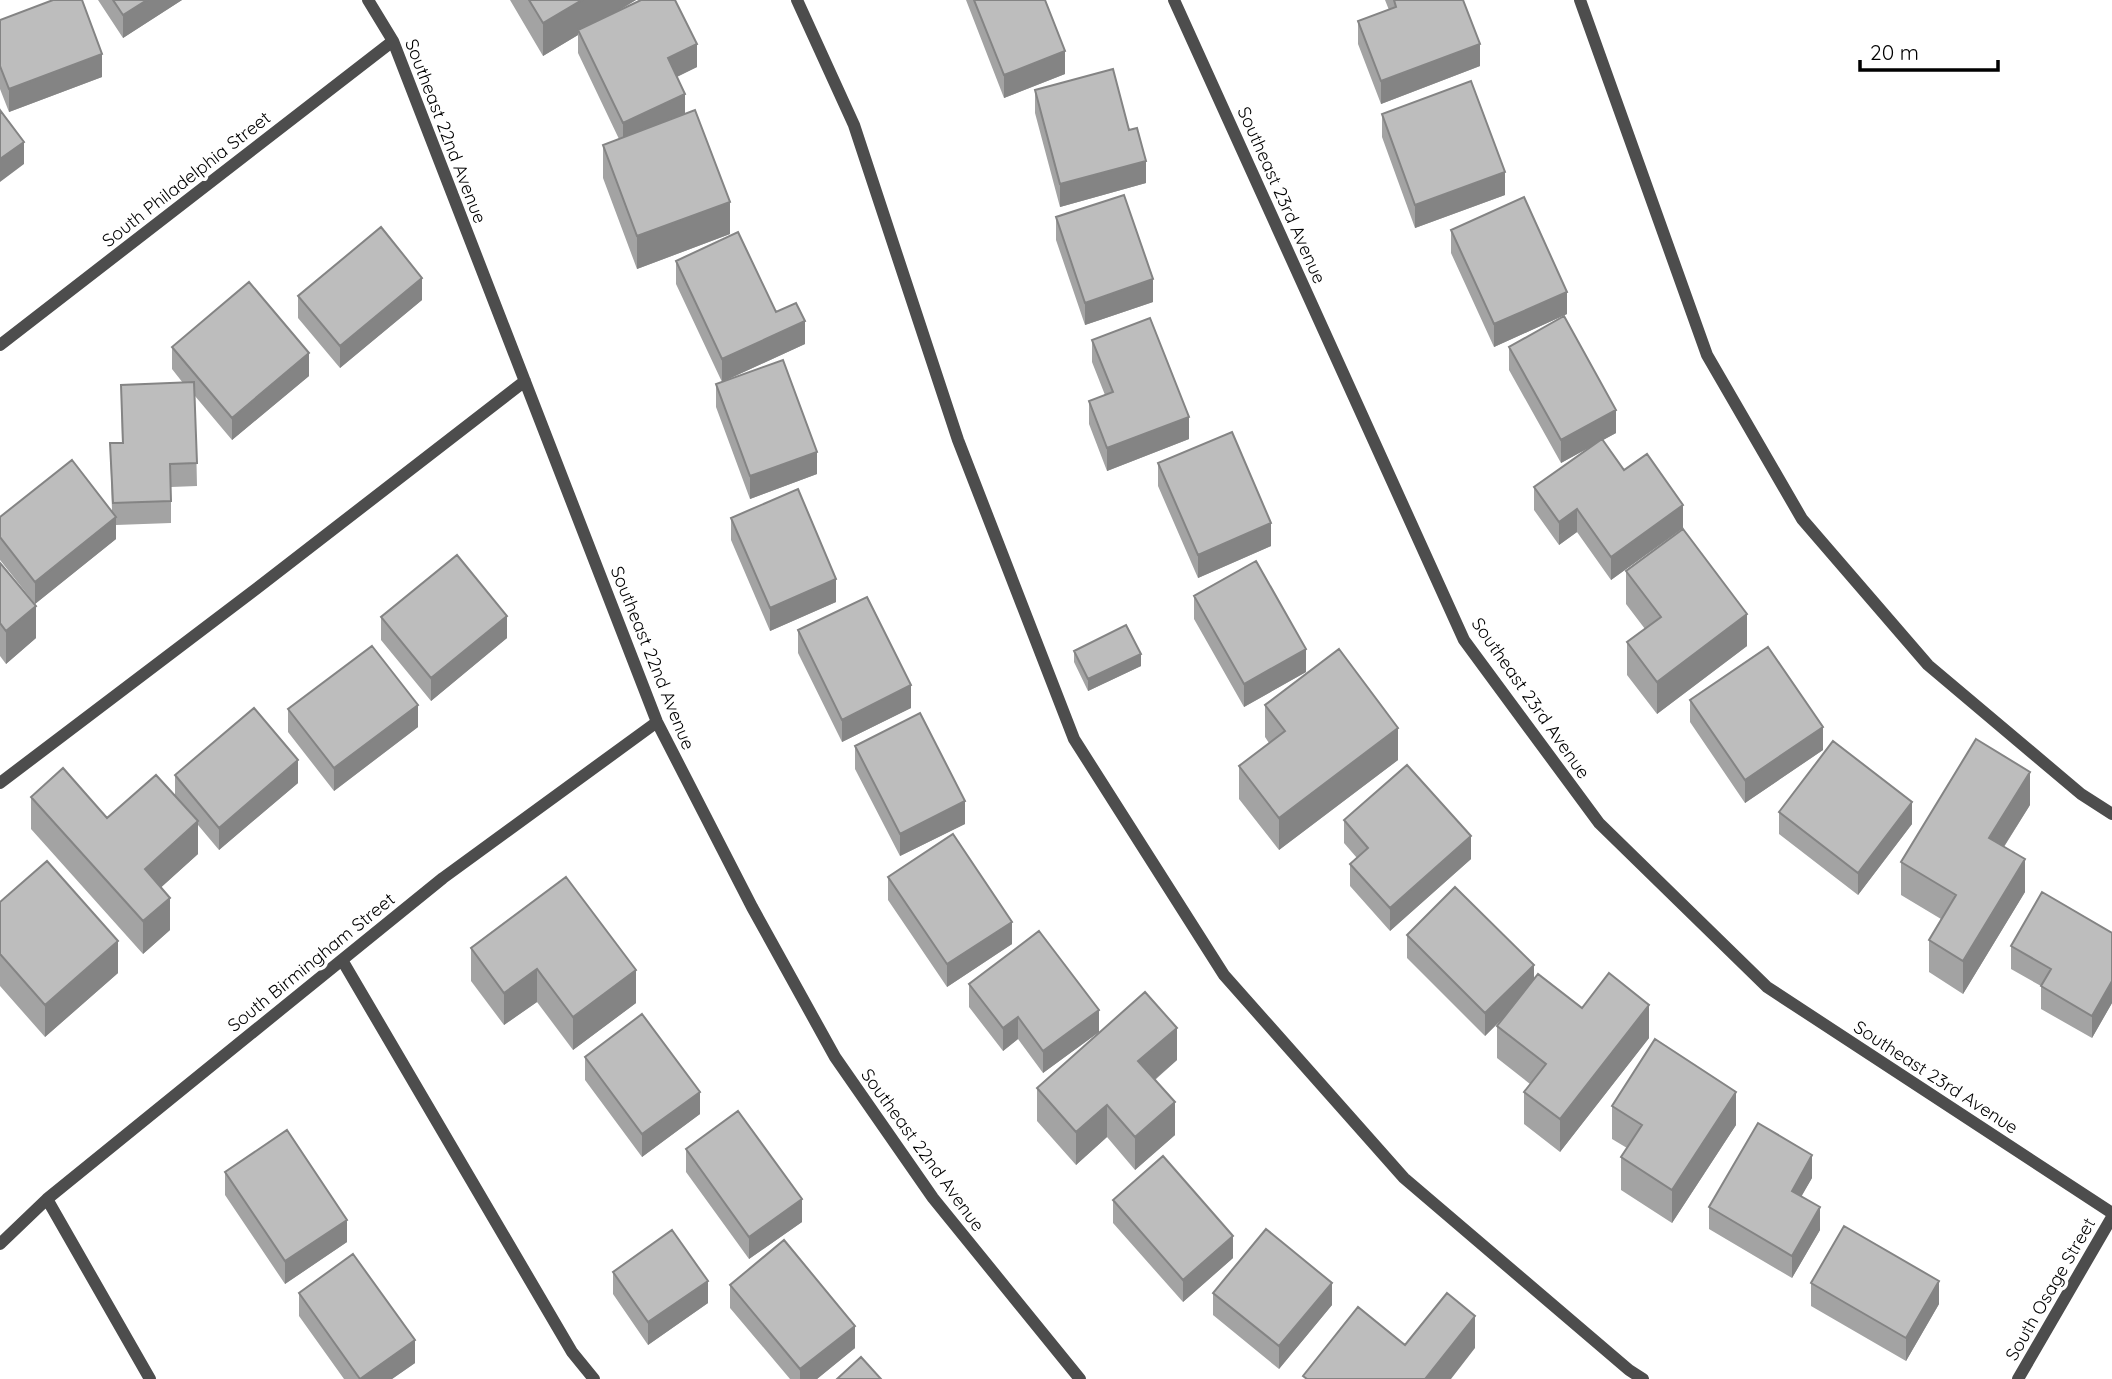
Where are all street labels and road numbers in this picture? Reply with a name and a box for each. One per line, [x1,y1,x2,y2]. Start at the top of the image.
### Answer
street label: Southeast 22nd Avenue [400,35,492,227]
street label: Southeast 23rd Avenue [1233,103,1331,287]
street label: South Philadelphia Street [97,106,275,252]
street label: Southeast 22nd Avenue [606,563,700,753]
street label: Southeast 23rd Avenue [1467,613,1595,783]
street label: South Birmingham Street [223,887,399,1037]
street label: Southeast 23rd Avenue [1849,1015,2023,1139]
street label: Southeast 22nd Avenue [856,1064,990,1236]
street label: South Osage Street [2000,1214,2100,1364]

